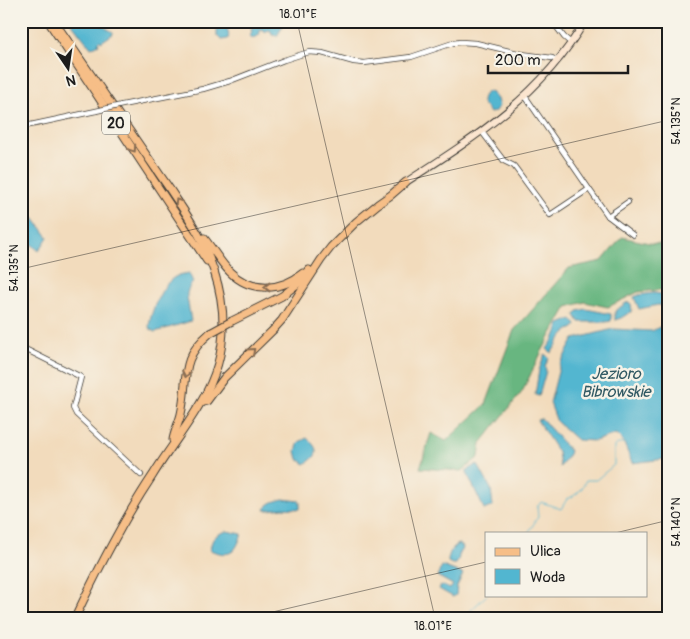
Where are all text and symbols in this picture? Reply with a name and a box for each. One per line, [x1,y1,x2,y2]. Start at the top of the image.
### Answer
text: 18.01°E [279,7,317,22]
north arrow [42,42,92,92]
scale bar [488,42,628,74]
text: 200 m [495,51,540,70]
text: N [64,71,77,90]
text: 54.135°N [669,97,684,145]
road number: 20 [102,112,130,134]
one-way arrow [127,143,136,153]
one-way arrow [175,198,184,207]
text: 54.135°N [7,244,22,292]
one-way arrow [263,282,271,292]
one-way arrow [247,348,256,357]
water label: Jezioro Bibrowskie [582,364,653,402]
one-way arrow [181,369,191,378]
text: 54.140°N [669,497,684,547]
legend [485,532,648,596]
text: Ulica [530,542,561,561]
text: Woda [530,568,565,587]
text: 18.01°E [414,619,452,634]

